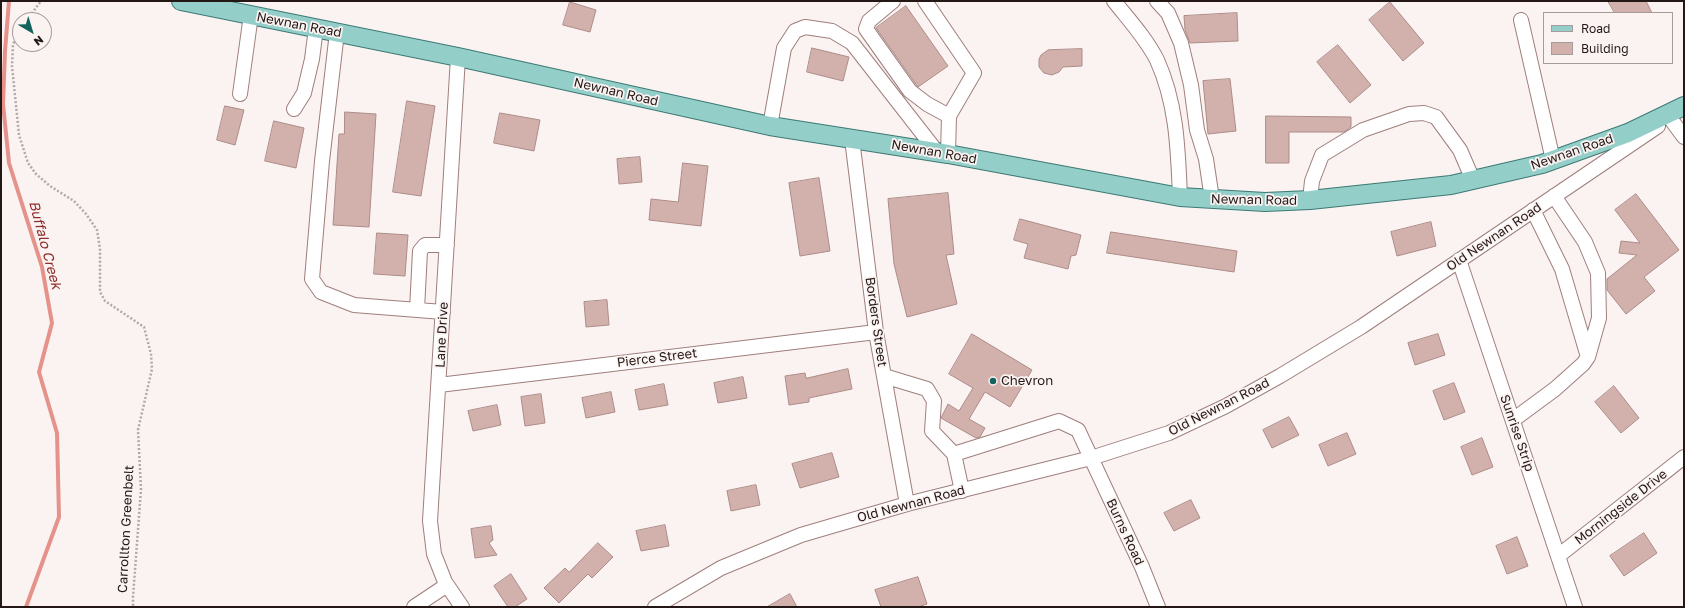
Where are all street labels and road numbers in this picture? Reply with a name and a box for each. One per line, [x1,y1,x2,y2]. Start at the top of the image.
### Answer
street label: Newnan Road [255,9,343,41]
street label: Newnan Road [572,75,660,109]
street label: Newnan Road [1529,131,1615,173]
street label: Newnan Road [890,137,978,167]
street label: Newnan Road [1211,191,1297,209]
street label: Old Newnan Road [1444,199,1544,275]
street label: Borders Street [862,276,890,368]
street label: Lane Drive [432,302,452,368]
street label: Pierce Street [616,345,698,371]
street label: Old Newnan Road [1166,375,1272,439]
street label: Sunrise Strip [1497,393,1537,473]
street label: Carrollton Greenbelt [115,465,137,593]
street label: Morningside Drive [1572,466,1670,548]
street label: Old Newnan Road [855,482,967,526]
street label: Burns Road [1103,496,1147,568]

